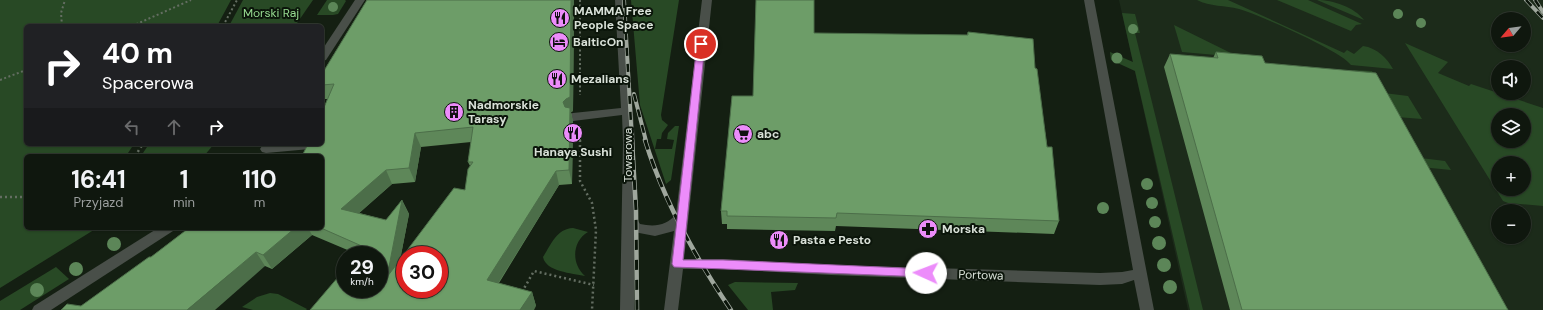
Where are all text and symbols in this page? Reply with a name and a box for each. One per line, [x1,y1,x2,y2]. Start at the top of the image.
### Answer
place label: MAMMA Free People Space [574,3,653,33]
park label: Morski Raj [243,5,299,21]
restaurant icon: MAMMA Free People Space [549,7,571,29]
north arrow [1491,12,1531,52]
map controls [1491,12,1531,244]
pin [684,27,718,61]
hotel icon: BalticOn [548,31,570,53]
icon: arrive [690,33,712,55]
place label: BalticOn [573,34,623,50]
text: 40 m [102,35,173,72]
icon: right [36,40,88,92]
button: sound [1491,60,1531,100]
restaurant icon: Mezalians [546,68,568,90]
text: Spacerowa [102,71,194,95]
place label: Mezalians [571,71,629,87]
place label: Nadmorskie Tarasy [468,97,539,127]
building icon: Nadmorskie Tarasy [443,101,465,123]
button: layers [1491,108,1531,148]
icon: left [121,116,143,138]
icon: ahead [163,116,185,138]
icon: right [205,116,227,138]
restaurant icon: Hanaya Sushi [562,122,584,144]
supermarket icon: abc [732,123,754,145]
place label: abc [757,126,779,142]
street label: Towarowa [620,128,636,182]
place label: Hanaya Sushi [534,144,612,160]
button: + [1491,156,1531,196]
text: 16:41 [71,164,126,195]
text: 1 [180,164,188,195]
text: 110 [242,164,277,195]
text: Przyjazd [74,194,123,211]
text: min [173,194,195,211]
text: m [254,194,265,211]
button: − [1491,204,1531,244]
pharmacy icon: Morska [917,218,939,240]
place label: Morska [942,221,985,237]
restaurant icon: Pasta e Pesto [768,229,790,251]
place label: Pasta e Pesto [793,232,871,248]
speed limit sign: 30 [396,246,448,298]
position arrow [905,252,947,294]
text: 29 [350,254,374,280]
street label: Portowa [958,266,1004,284]
text: km/h [350,275,374,288]

